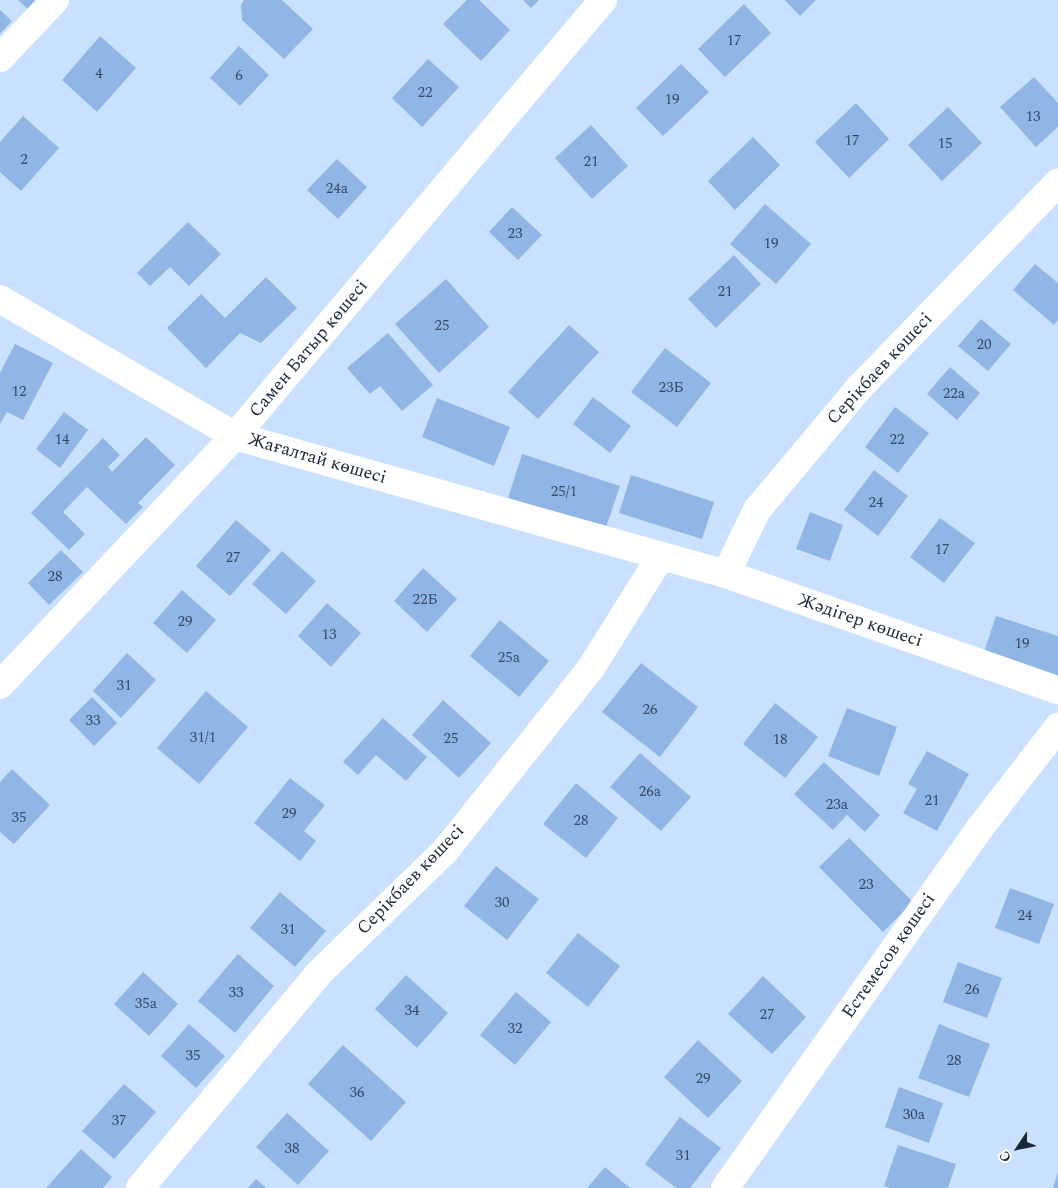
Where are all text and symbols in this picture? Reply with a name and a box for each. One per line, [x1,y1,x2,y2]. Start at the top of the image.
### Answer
house number: 17 [727,32,741,50]
house number: 4 [95,65,103,83]
house number: 6 [235,67,243,85]
house number: 22 [418,84,432,102]
house number: 19 [665,91,679,109]
house number: 13 [1026,108,1040,126]
house number: 17 [845,132,859,150]
house number: 15 [938,135,952,153]
house number: 2 [20,151,28,169]
house number: 21 [584,153,598,171]
house number: 24а [326,180,348,198]
house number: 23 [508,225,522,243]
house number: 19 [764,235,778,253]
street label: Самен Батыр көшесі [245,276,373,422]
house number: 21 [718,283,732,301]
street label: Серікбаев көшесі [823,309,937,429]
house number: 25 [435,317,449,335]
house number: 20 [977,336,991,354]
house number: 23Б [658,379,684,397]
house number: 12 [12,383,26,401]
house number: 22а [943,385,965,403]
street label: Жағалтай көшесі [245,429,389,489]
house number: 14 [55,431,69,449]
house number: 22 [890,431,904,449]
house number: 25/1 [551,483,577,501]
house number: 24 [869,494,883,512]
house number: 17 [935,541,949,559]
house number: 27 [226,549,240,567]
house number: 28 [48,568,62,586]
street label: Жәдігер көшесі [795,590,925,652]
house number: 22Б [412,591,438,609]
house number: 29 [178,613,192,631]
house number: 13 [322,626,336,644]
house number: 19 [1015,635,1029,653]
house number: 25а [498,649,520,667]
house number: 31 [117,677,131,695]
house number: 26 [643,701,657,719]
house number: 33 [86,712,100,730]
house number: 31/1 [190,729,216,747]
house number: 25 [444,730,458,748]
house number: 18 [773,731,787,749]
house number: 26а [639,783,661,801]
house number: 21 [925,792,939,810]
house number: 23а [826,796,848,814]
house number: 29 [282,805,296,823]
house number: 35 [12,809,26,827]
house number: 28 [574,812,588,830]
street label: Серікбаев көшесі [353,820,469,940]
house number: 23 [859,876,873,894]
street label: Естемесов көшесі [838,889,940,1023]
house number: 30 [495,894,509,912]
house number: 24 [1018,907,1032,925]
house number: 31 [281,921,295,939]
house number: 26 [965,981,979,999]
house number: 33 [229,984,243,1002]
house number: 35а [135,995,157,1013]
house number: 34 [405,1002,419,1020]
house number: 27 [760,1006,774,1024]
house number: 32 [508,1020,522,1038]
house number: 35 [186,1047,200,1065]
house number: 28 [947,1052,961,1070]
house number: 29 [696,1070,710,1088]
house number: 36 [350,1084,364,1102]
house number: 30а [903,1106,925,1124]
house number: 37 [112,1112,126,1130]
north arrow [993,1123,1043,1173]
house number: 38 [285,1140,299,1158]
house number: 31 [676,1147,690,1165]
text: С [994,1147,1017,1167]

